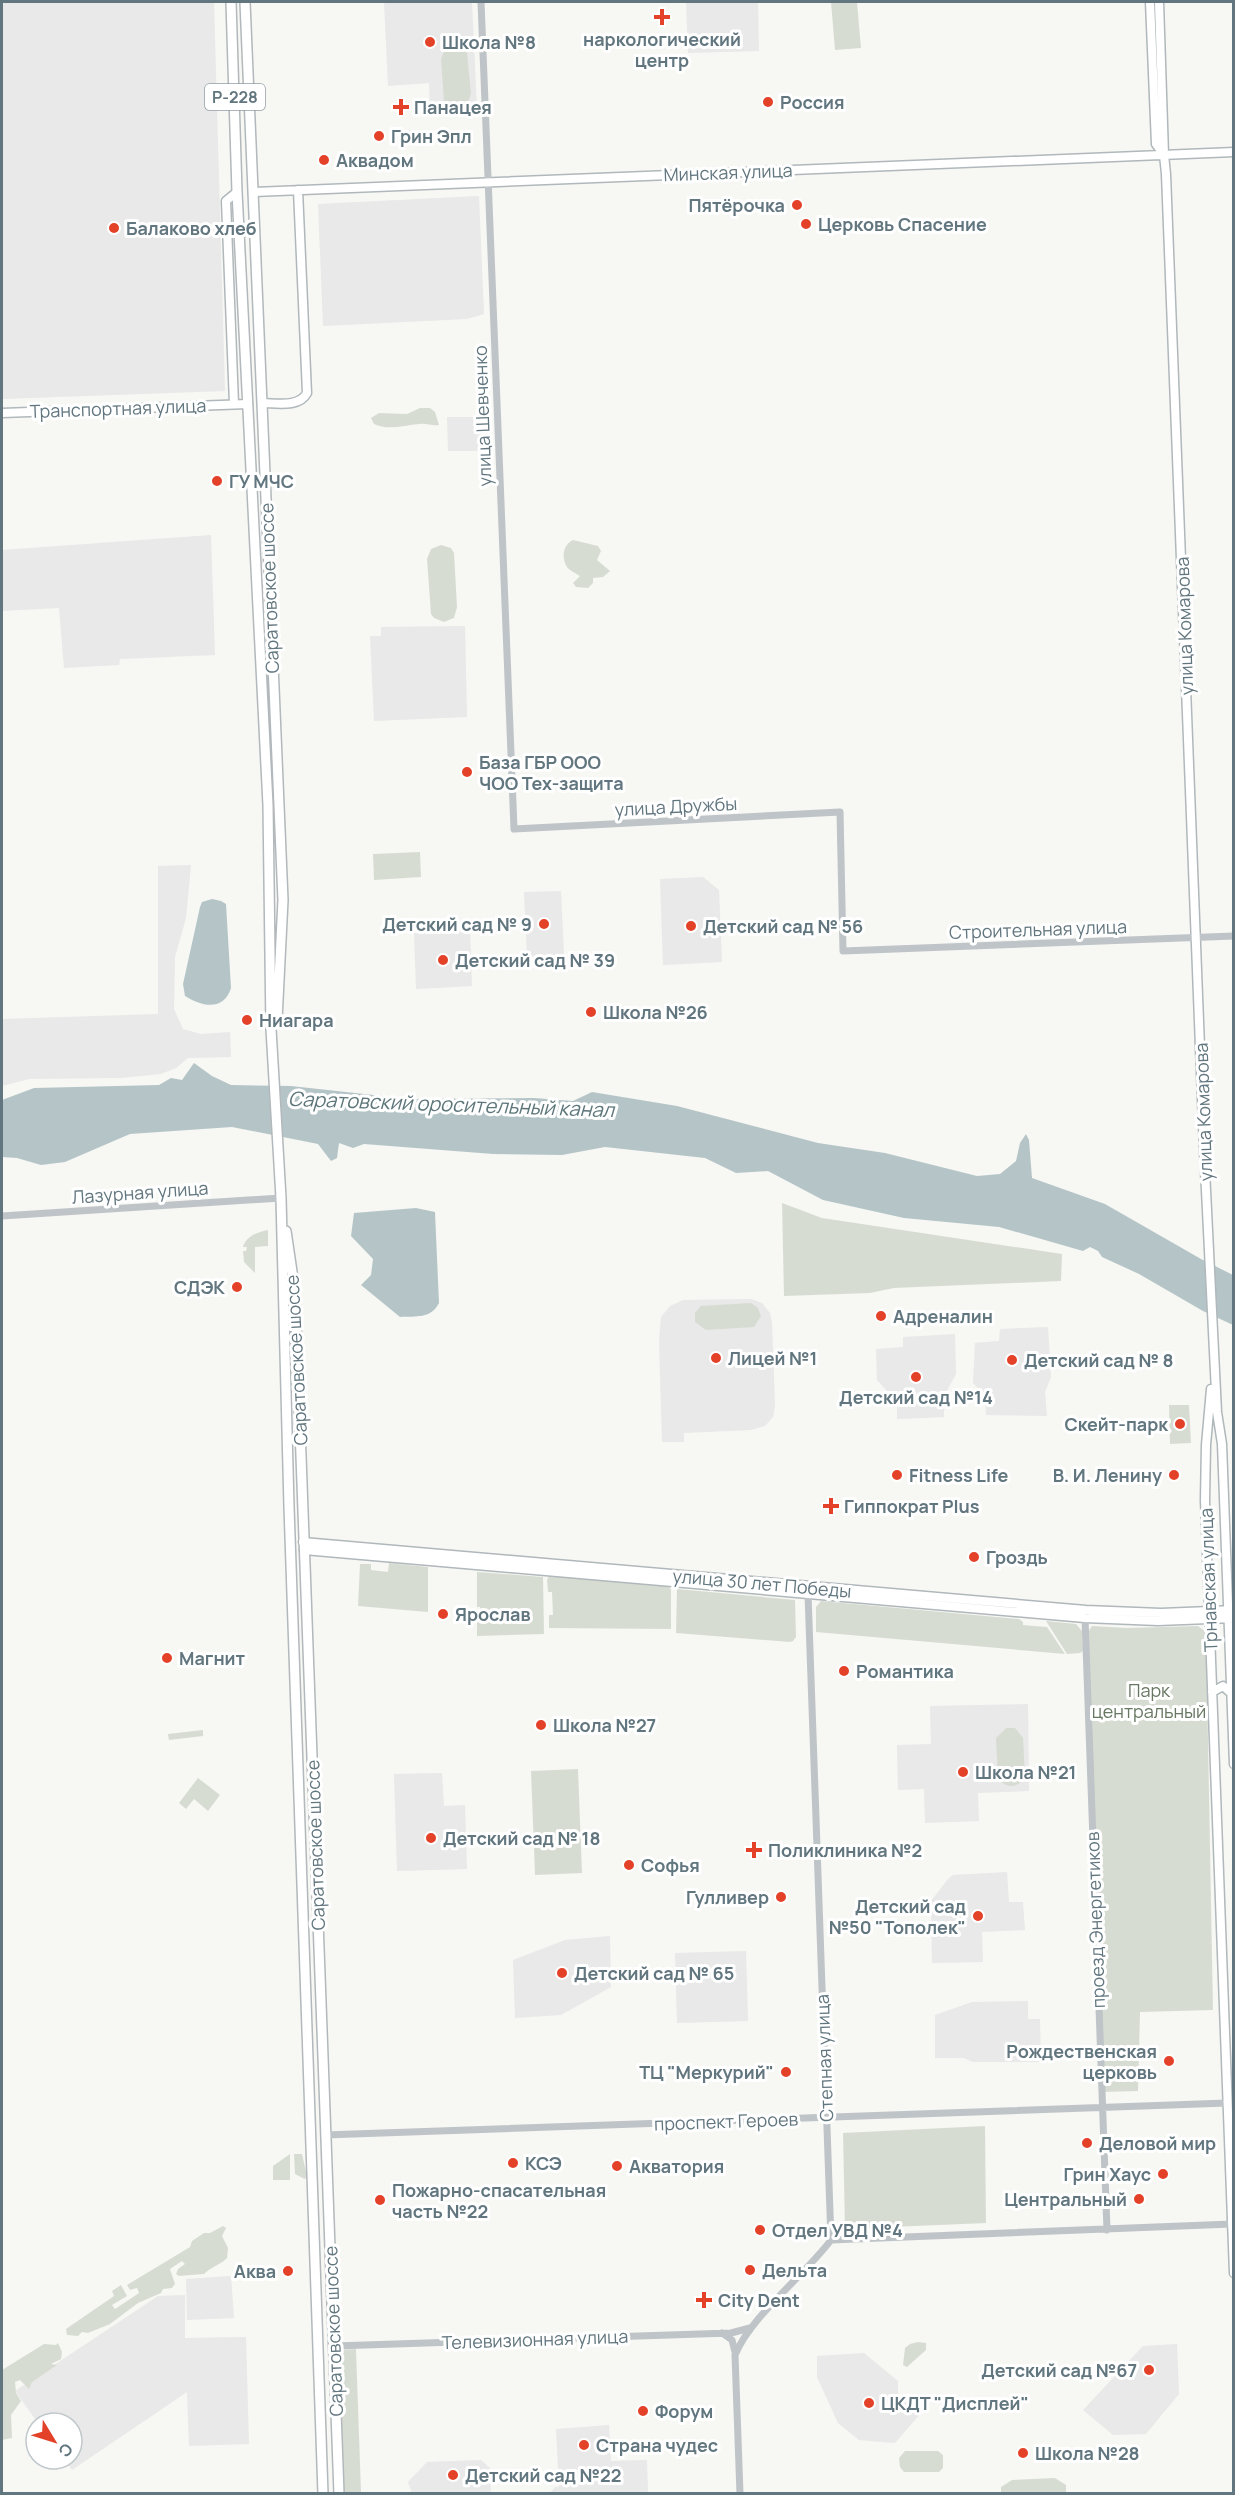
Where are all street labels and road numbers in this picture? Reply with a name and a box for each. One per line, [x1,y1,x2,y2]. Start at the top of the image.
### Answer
road number: Р-228 [205,84,265,110]
street label: Минская улица [663,158,793,186]
street label: улица Шевченко [468,345,496,487]
street label: Транспортная улица [29,393,207,423]
street label: Саратовское шоссе [254,502,284,674]
street label: улица Комарова [1170,556,1198,696]
street label: улица Дружбы [614,791,738,821]
street label: Строительная улица [949,914,1127,944]
street label: улица Комарова [1189,1042,1217,1182]
street label: Лазурная улица [71,1175,209,1209]
street label: Саратовское шоссе [280,1274,312,1446]
street label: Трнавская улица [1193,1508,1223,1652]
street label: улица 30 лет Победы [672,1563,852,1603]
street label: Саратовское шоссе [300,1759,330,1931]
street label: проезд Энергетиков [1080,1831,1110,2009]
street label: Степная улица [810,1994,838,2122]
street label: проспект Героев [654,2106,799,2136]
street label: Саратовское шоссе [318,2245,348,2417]
street label: Телевизионная улица [441,2324,629,2354]

